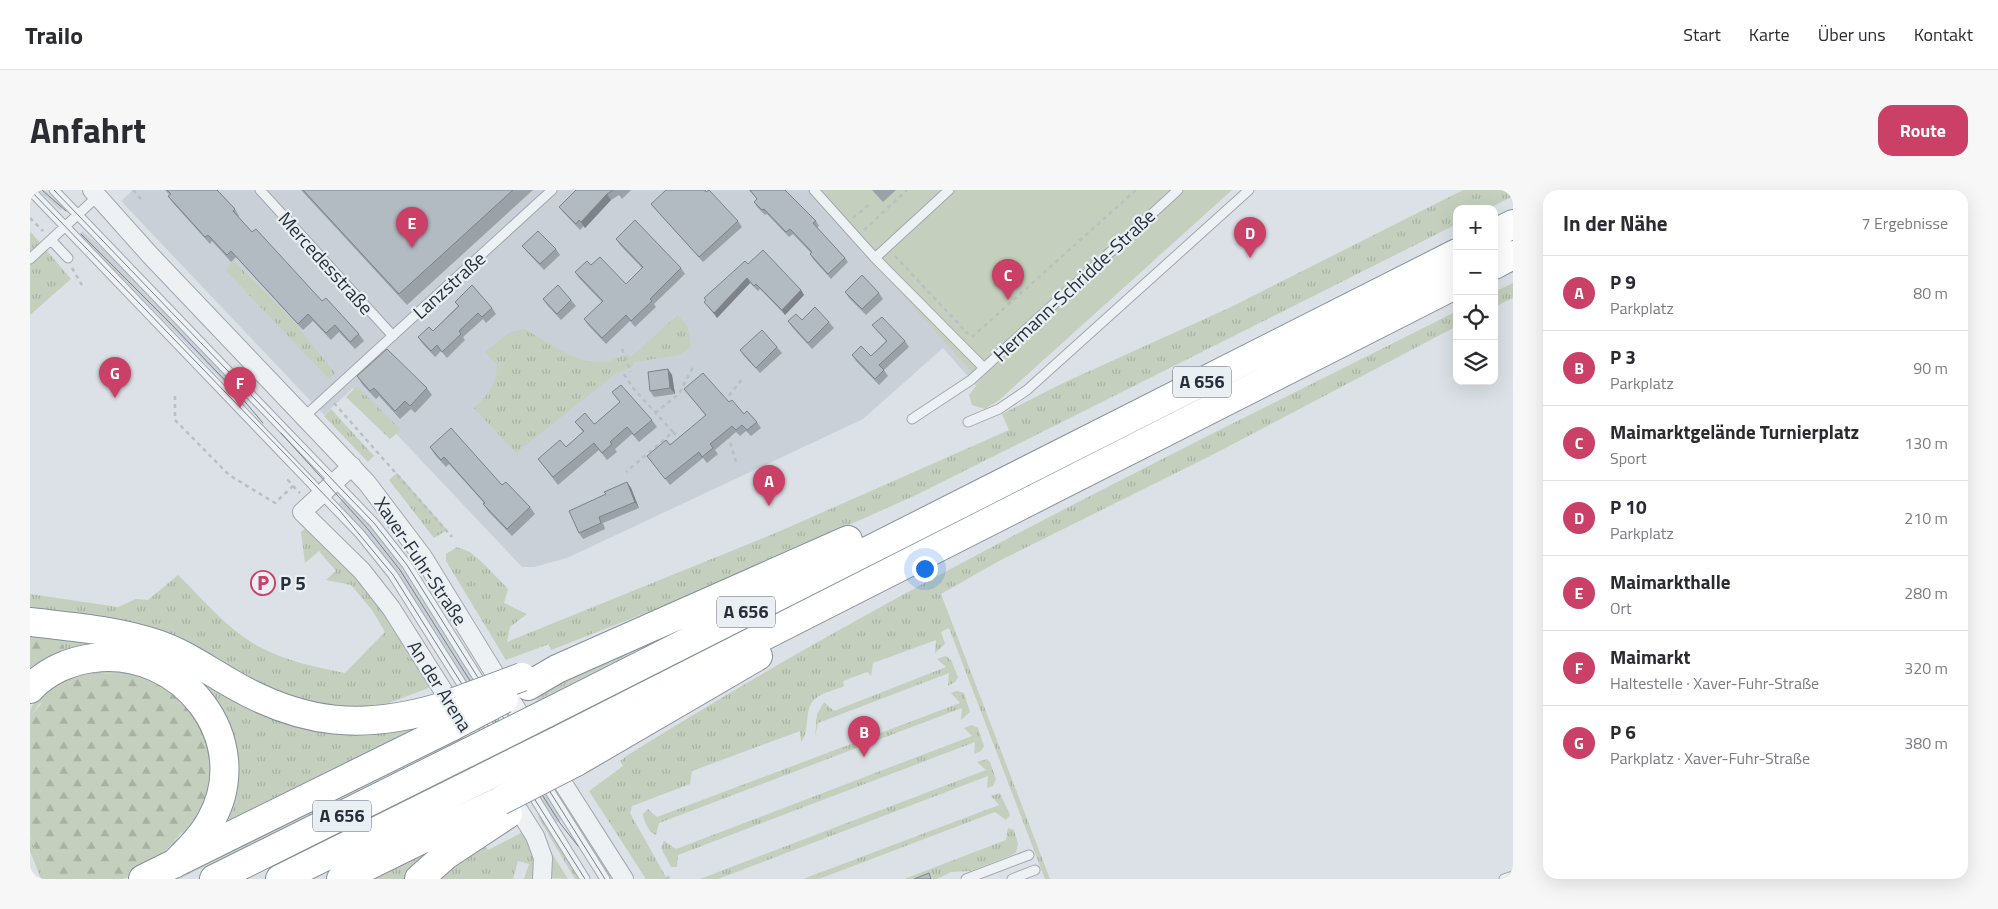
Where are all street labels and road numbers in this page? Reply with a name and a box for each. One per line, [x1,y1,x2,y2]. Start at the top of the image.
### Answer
street label: Hermann-Schridde-Straße [986,201,1161,368]
street label: Mercedesstraße [272,205,381,321]
street label: Lanzstraße [406,244,492,325]
road number: A 656 [1173,366,1231,398]
street label: Xaver-Fuhr-Straße [368,491,475,631]
road number: A 656 [717,597,775,628]
street label: An der Arena [401,634,480,738]
road number: A 656 [313,800,371,832]

